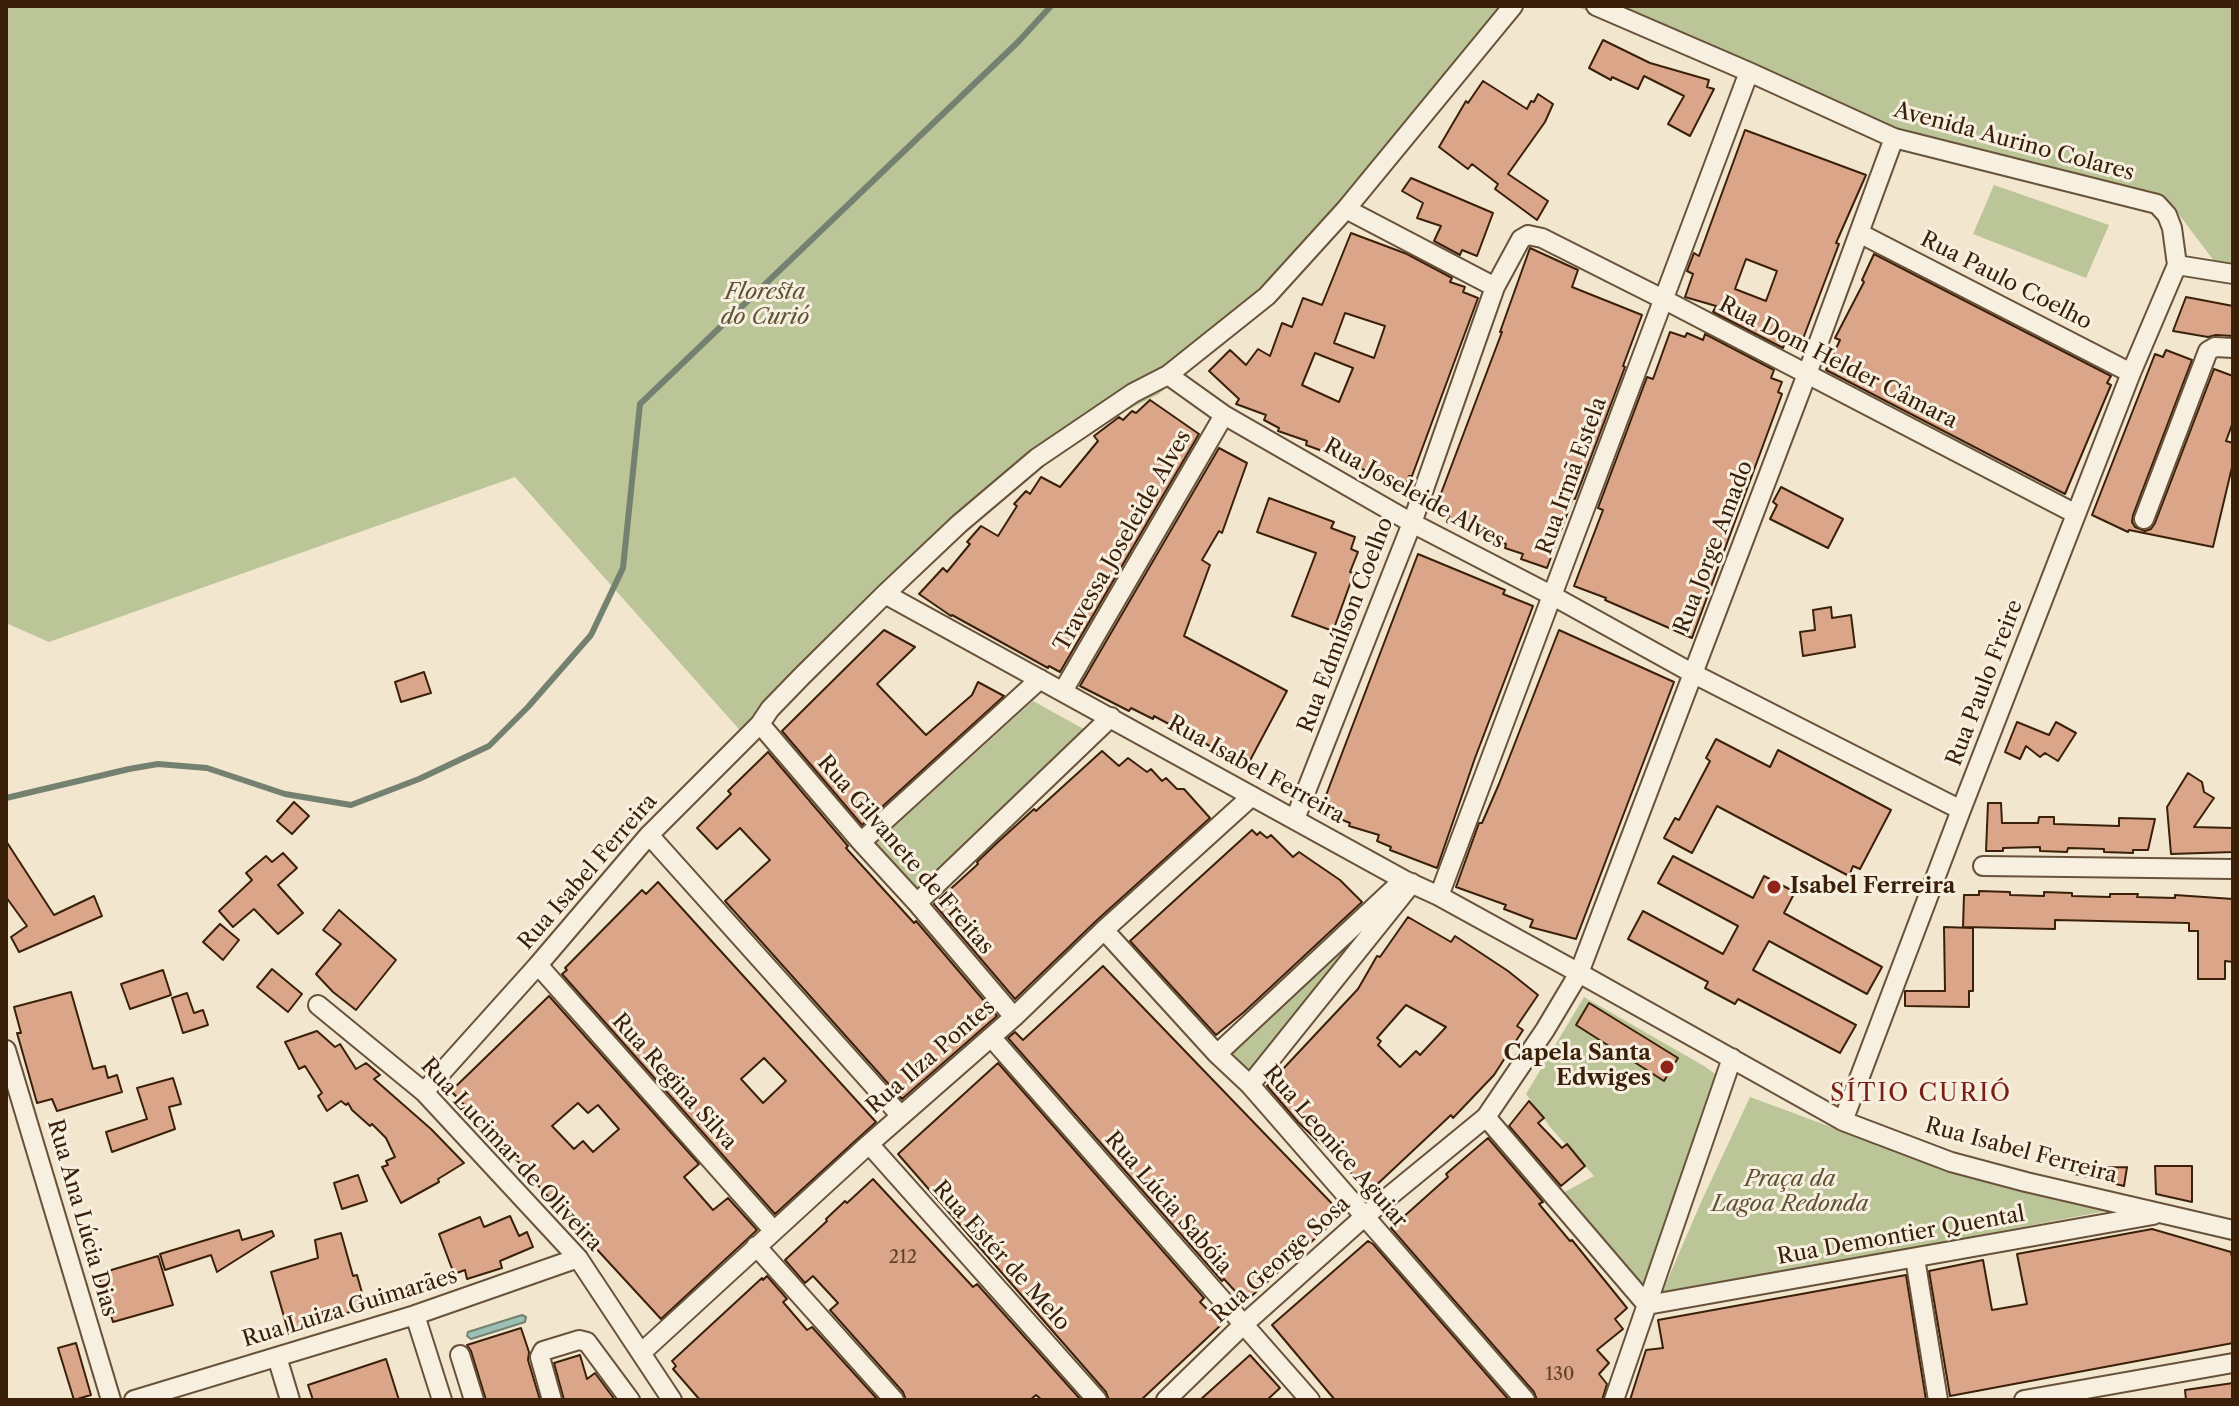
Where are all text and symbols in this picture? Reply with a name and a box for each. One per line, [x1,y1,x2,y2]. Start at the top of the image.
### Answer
street label: Avenida Aurino Colares [1891,97,2137,187]
street label: Rua Paulo Coelho [1916,226,2096,336]
park label: Floresta do Curió [721,280,809,332]
street label: Rua Dom Helder Câmara [1714,291,1962,435]
street label: Rua Irmã Estela [1531,394,1613,558]
street label: Travessa Joseleide Alves [1049,426,1197,656]
street label: Rua Joseleide Alves [1319,433,1509,555]
street label: Rua Jorge Amado [1669,457,1759,637]
street label: Rua Edmílson Coelho [1293,514,1399,736]
street label: Rua Paulo Freire [1941,596,2029,770]
street label: Rua Isabel Ferreira [1163,710,1349,830]
street label: Rua Gilvanete de Freitas [811,750,999,960]
street label: Rua Isabel Ferreira [513,789,663,955]
place label: Isabel Ferreira [1790,874,1956,900]
marker: Isabel Ferreira [1765,878,1783,896]
street label: Rua Ilza Pontes [861,994,1001,1120]
street label: Rua Regina Silva [606,1009,742,1155]
place label: Capela Santa Edwiges [1503,1041,1651,1092]
street label: Rua Lucimar de Oliveira [415,1053,607,1257]
marker: Capela Santa Edwiges [1658,1058,1676,1076]
street label: Rua Leonice Aguiar [1257,1060,1413,1234]
district label: SÍTIO CURIÓ [1830,1080,2012,1108]
street label: Rua Isabel Ferreira [1922,1113,2120,1189]
street label: Rua Ana Lúcia Dias [41,1116,123,1320]
street label: Rua Lúcia Sabóia [1099,1126,1237,1280]
park label: Praça da Lagoa Redonda [1711,1167,1869,1218]
street label: Rua Estér de Melo [927,1176,1075,1336]
street label: Rua George Sosa [1206,1191,1356,1329]
street label: Rua Demontier Quental [1775,1201,2027,1271]
house number: 212 [889,1247,917,1269]
street label: Rua Luiza Guimarães [239,1263,461,1353]
house number: 130 [1546,1364,1574,1386]

